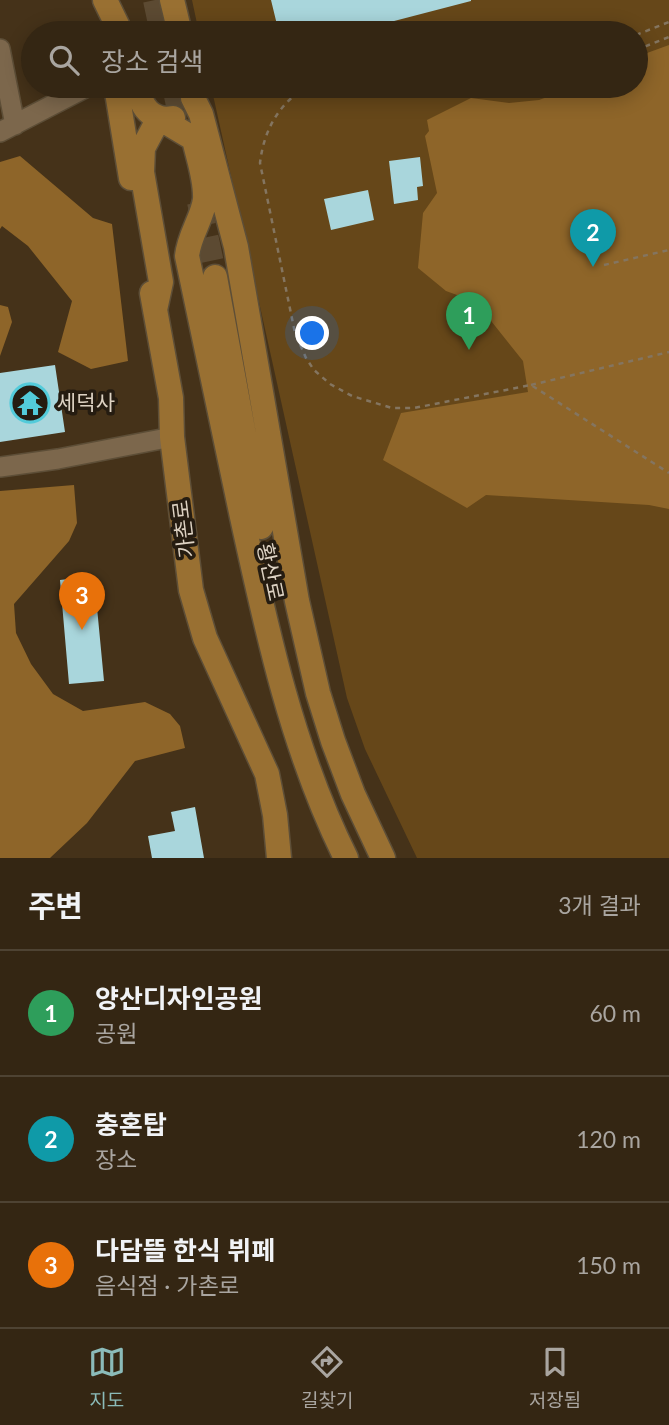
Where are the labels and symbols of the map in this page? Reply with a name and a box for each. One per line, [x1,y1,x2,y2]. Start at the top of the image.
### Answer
pin: 2 [570,209,616,267]
pin: 1 [446,292,492,350]
your location [295,316,329,350]
temple icon: 세덕사 [9,382,51,424]
place label: 세덕사 [57,389,115,414]
street label: 가촌로 [167,499,198,559]
street label: 황산로 [253,541,290,603]
pin: 3 [59,572,105,630]

